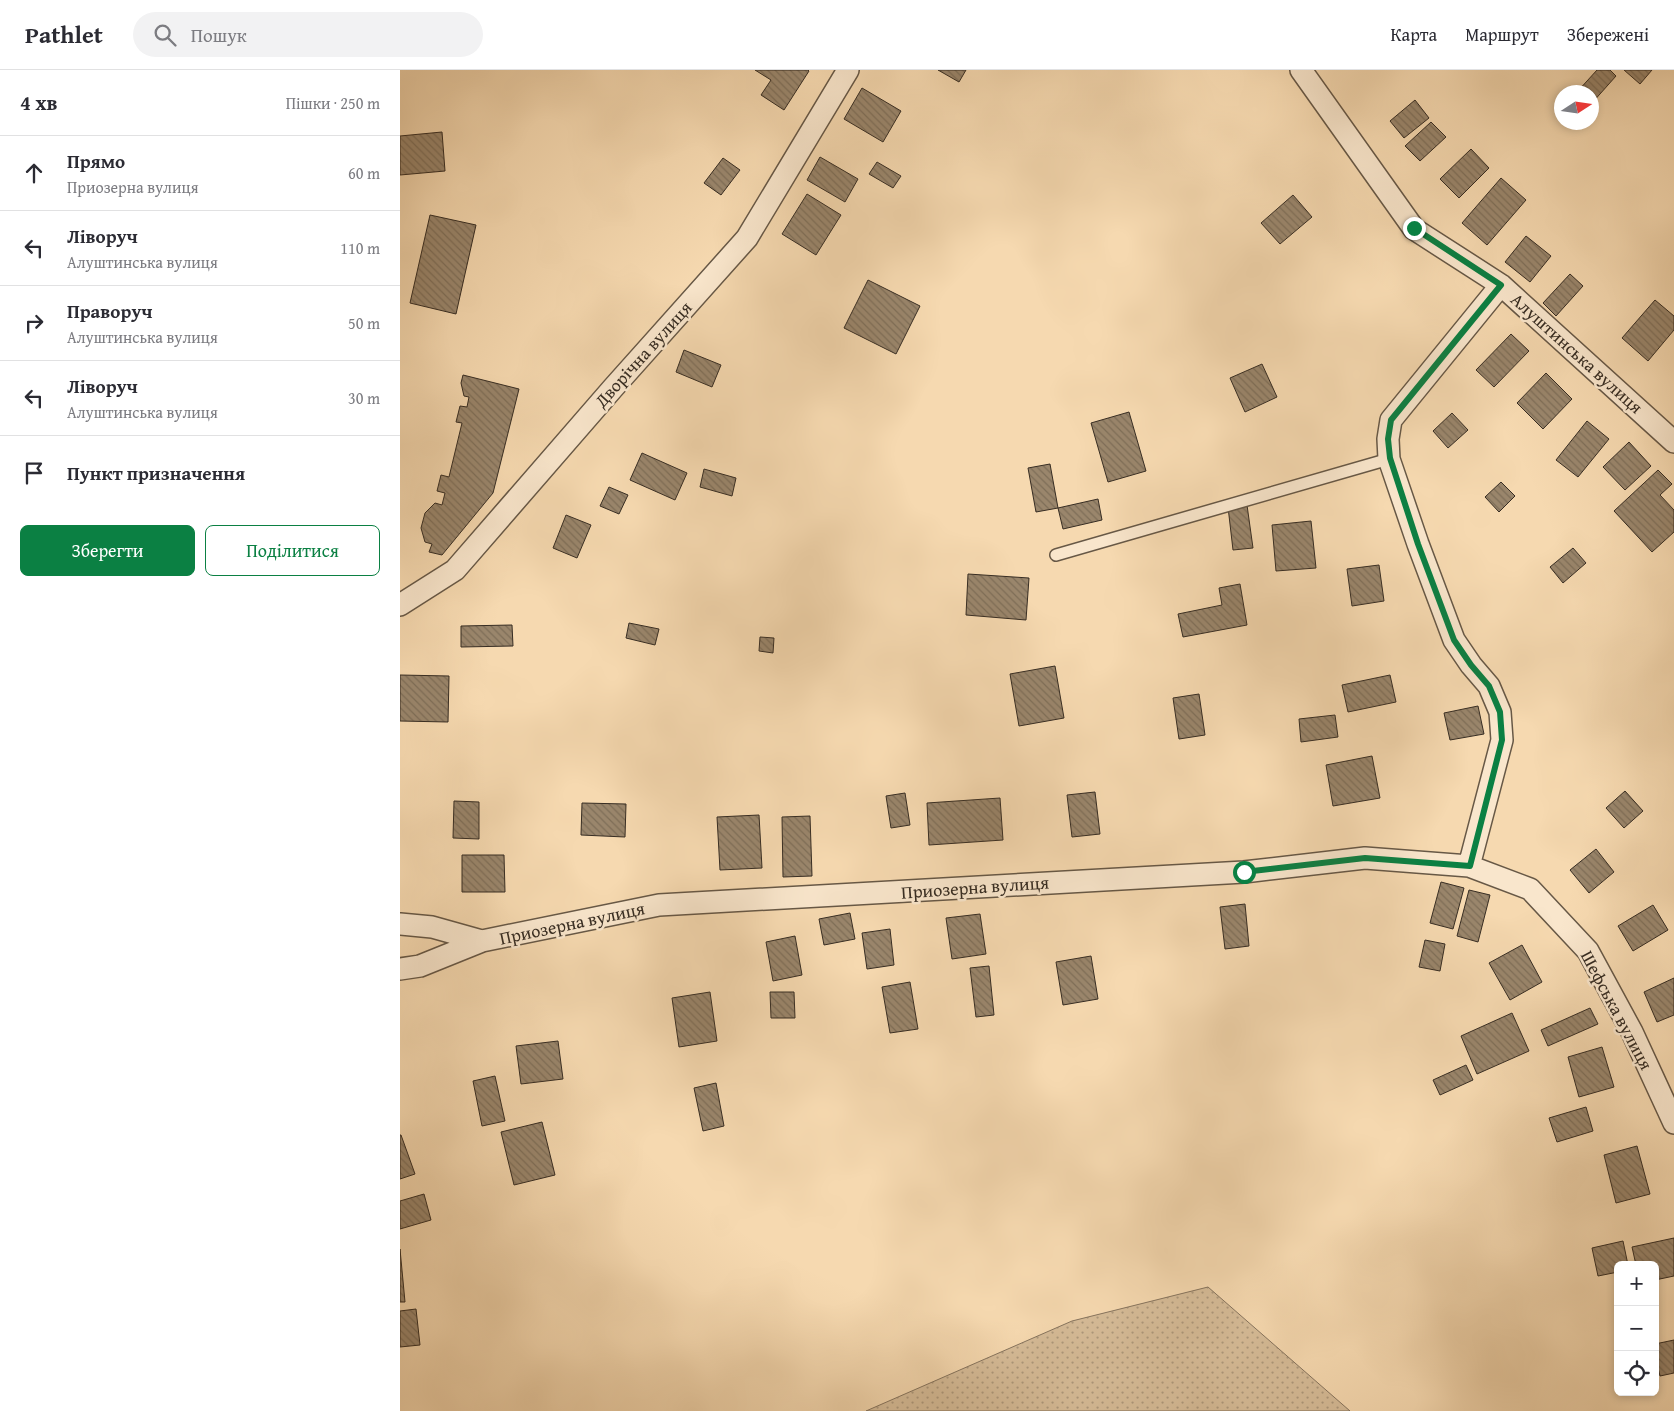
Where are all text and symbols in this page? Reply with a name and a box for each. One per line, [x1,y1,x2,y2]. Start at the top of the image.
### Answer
search box [133,12,483,57]
text: Pathlet [25,17,103,52]
icon: search [151,21,179,49]
text: Пошук [191,21,247,49]
text: Карта [1391,21,1437,48]
text: Маршрут [1465,21,1539,48]
text: Збережені [1567,21,1649,48]
north arrow [1554,85,1599,130]
text: 4 хв [20,87,58,118]
text: Пішки · 250 m [286,91,380,115]
text: Прямо [67,147,125,175]
icon: ahead [20,159,48,187]
text: 60 m [348,161,380,185]
text: Приозерна вулиця [67,175,199,199]
route end [1403,217,1426,240]
text: Ліворуч [67,222,138,250]
icon: left [20,234,48,262]
text: 110 m [340,236,380,260]
text: Алуштинська вулиця [67,250,218,274]
street label: Алуштинська вулиця [1505,286,1649,420]
street label: Дворічна вулиця [587,295,698,414]
text: Праворуч [67,297,152,325]
icon: right [20,309,48,337]
text: 50 m [348,311,380,335]
text: Алуштинська вулиця [67,325,218,349]
text: Ліворуч [67,372,138,400]
icon: left [20,384,48,412]
text: 30 m [348,386,380,410]
text: Алуштинська вулиця [67,400,218,424]
icon: arrive [20,459,48,487]
text: Пункт призначення [67,459,245,487]
button: Зберегти [20,525,195,576]
button: Поділитися [205,525,380,576]
route start [1233,861,1256,884]
street label: Приозерна вулиця [900,868,1050,906]
street label: Приозерна вулиця [497,894,647,952]
street label: Шефська вулиця [1574,945,1660,1075]
map controls [1614,1261,1659,1396]
button: + [1614,1261,1659,1306]
button: − [1614,1306,1659,1351]
button: locate [1614,1351,1659,1396]

